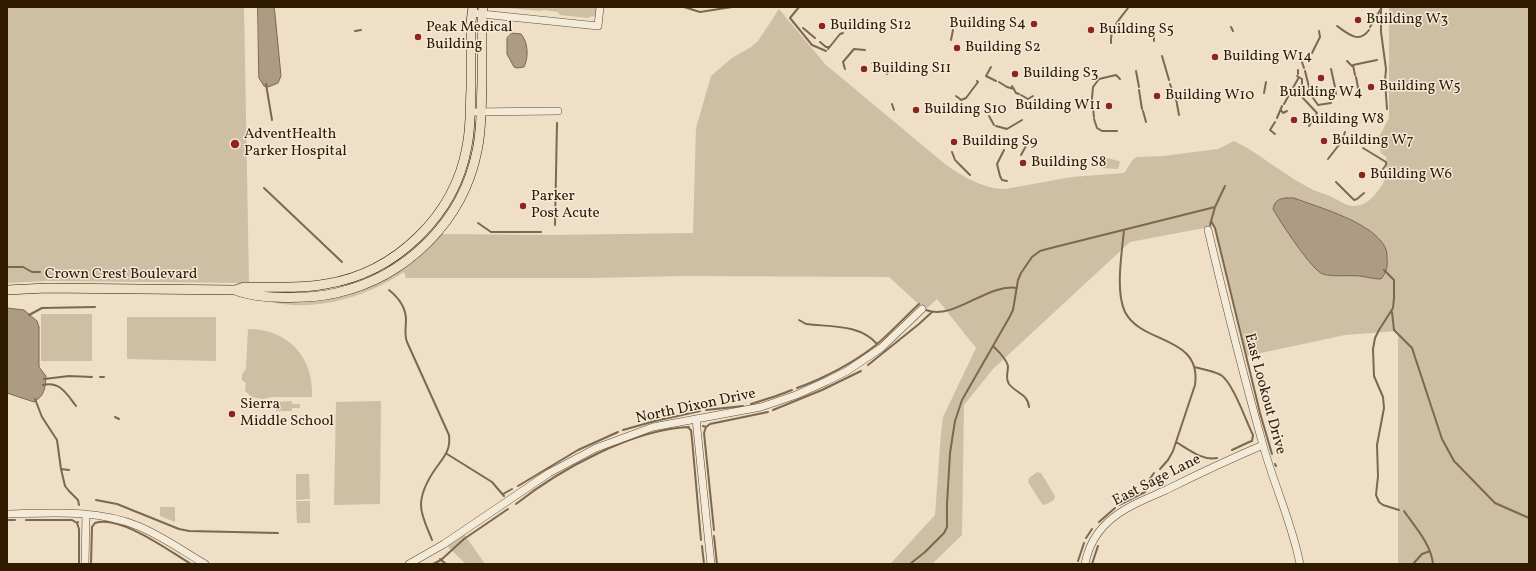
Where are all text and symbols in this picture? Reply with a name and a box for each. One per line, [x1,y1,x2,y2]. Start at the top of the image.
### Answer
place label: Building W3 [1366,11,1448,29]
place label: Building S4 [949,15,1026,33]
marker: Building W3 [1353,15,1363,25]
place label: Building S12 [830,17,912,35]
place label: Peak Medical Building [426,19,513,54]
marker: Building S4 [1029,19,1039,29]
marker: Building S12 [817,21,827,31]
place label: Building S5 [1099,21,1174,39]
marker: Building S5 [1086,25,1096,35]
marker: Peak Medical Building [413,32,423,42]
place label: Building S2 [965,39,1041,57]
marker: Building S2 [952,43,962,53]
place label: Building W14 [1223,48,1312,66]
marker: Building W14 [1210,52,1220,62]
place label: Building S11 [872,60,951,78]
marker: Building S11 [859,64,869,74]
place label: Building S3 [1023,65,1098,83]
marker: Building S3 [1010,69,1020,79]
marker: Building W4 [1316,73,1326,83]
place label: Building W5 [1379,78,1461,96]
marker: Building W5 [1366,82,1376,92]
place label: Building W4 [1279,84,1363,102]
place label: Building W10 [1165,87,1254,105]
marker: Building W10 [1152,91,1162,101]
place label: Building W11 [1015,97,1101,115]
place label: Building S10 [924,101,1007,119]
marker: Building W11 [1104,101,1114,111]
marker: Building S10 [911,105,921,115]
place label: Building W8 [1302,111,1384,129]
marker: Building W8 [1289,115,1299,125]
place label: AdventHealth Parker Hospital [244,126,347,161]
place label: Building W7 [1332,132,1414,150]
place label: Building S9 [962,133,1037,151]
marker: Building W7 [1319,136,1329,146]
marker: Building S9 [949,137,959,147]
marker: AdventHealth Parker Hospital [229,138,241,150]
place label: Building S8 [1031,154,1106,172]
marker: Building S8 [1018,158,1028,168]
place label: Building W6 [1370,166,1452,184]
marker: Building W6 [1357,170,1367,180]
place label: Parker Post Acute [531,188,600,223]
marker: Parker Post Acute [518,201,528,211]
street label: Crown Crest Boulevard [45,266,197,284]
street label: East Lookout Drive [1239,331,1289,457]
street label: North Dixon Drive [634,385,758,429]
place label: Sierra Middle School [240,396,334,431]
marker: Sierra Middle School [227,409,237,419]
street label: East Sage Lane [1110,451,1204,511]

